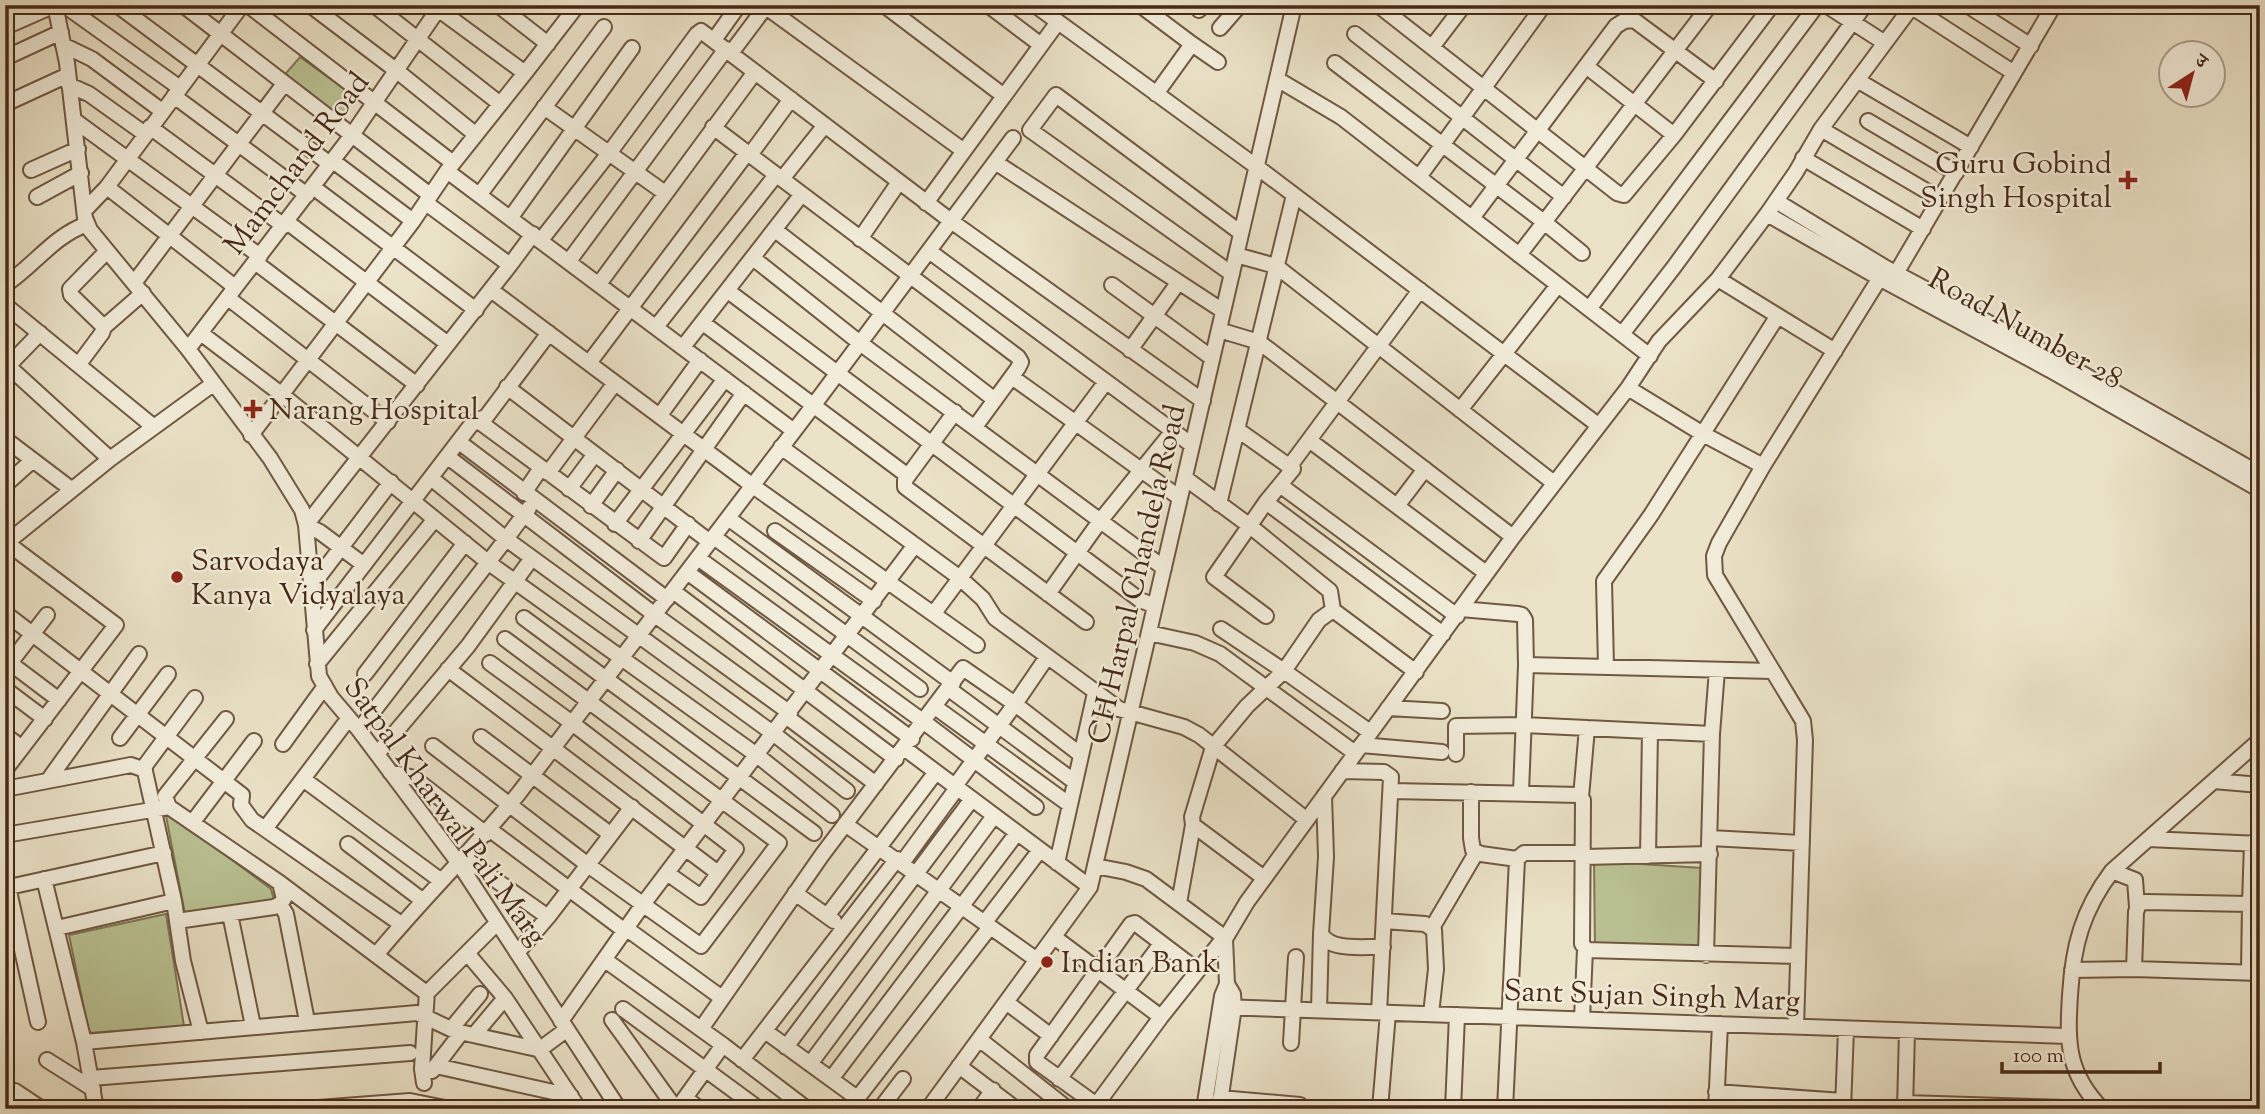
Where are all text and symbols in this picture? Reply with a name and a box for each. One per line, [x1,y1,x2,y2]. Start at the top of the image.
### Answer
north arrow [2156,38,2226,108]
text: उ [2187,47,2213,77]
street label: Mamchand Road [215,64,381,265]
place label: Guru Gobind Singh Hospital [1920,144,2112,221]
marker: Guru Gobind Singh Hospital [2118,170,2138,190]
street label: Road Number 28 [1920,259,2130,401]
place label: Narang Hospital [269,390,479,433]
marker: Narang Hospital [243,399,263,419]
street label: CH Harpal Chandela Road [1078,400,1198,749]
place label: Sarvodaya Kanya Vidyalaya [191,541,406,618]
marker: Sarvodaya Kanya Vidyalaya [169,569,185,585]
street label: Satpal Kharwal Pali Marg [332,669,556,956]
place label: Indian Bank [1061,943,1219,986]
marker: Indian Bank [1039,954,1055,970]
street label: Sant Sujan Singh Marg [1503,971,1801,1024]
scale bar [2002,1030,2160,1074]
text: 100 m [2013,1042,2064,1072]

